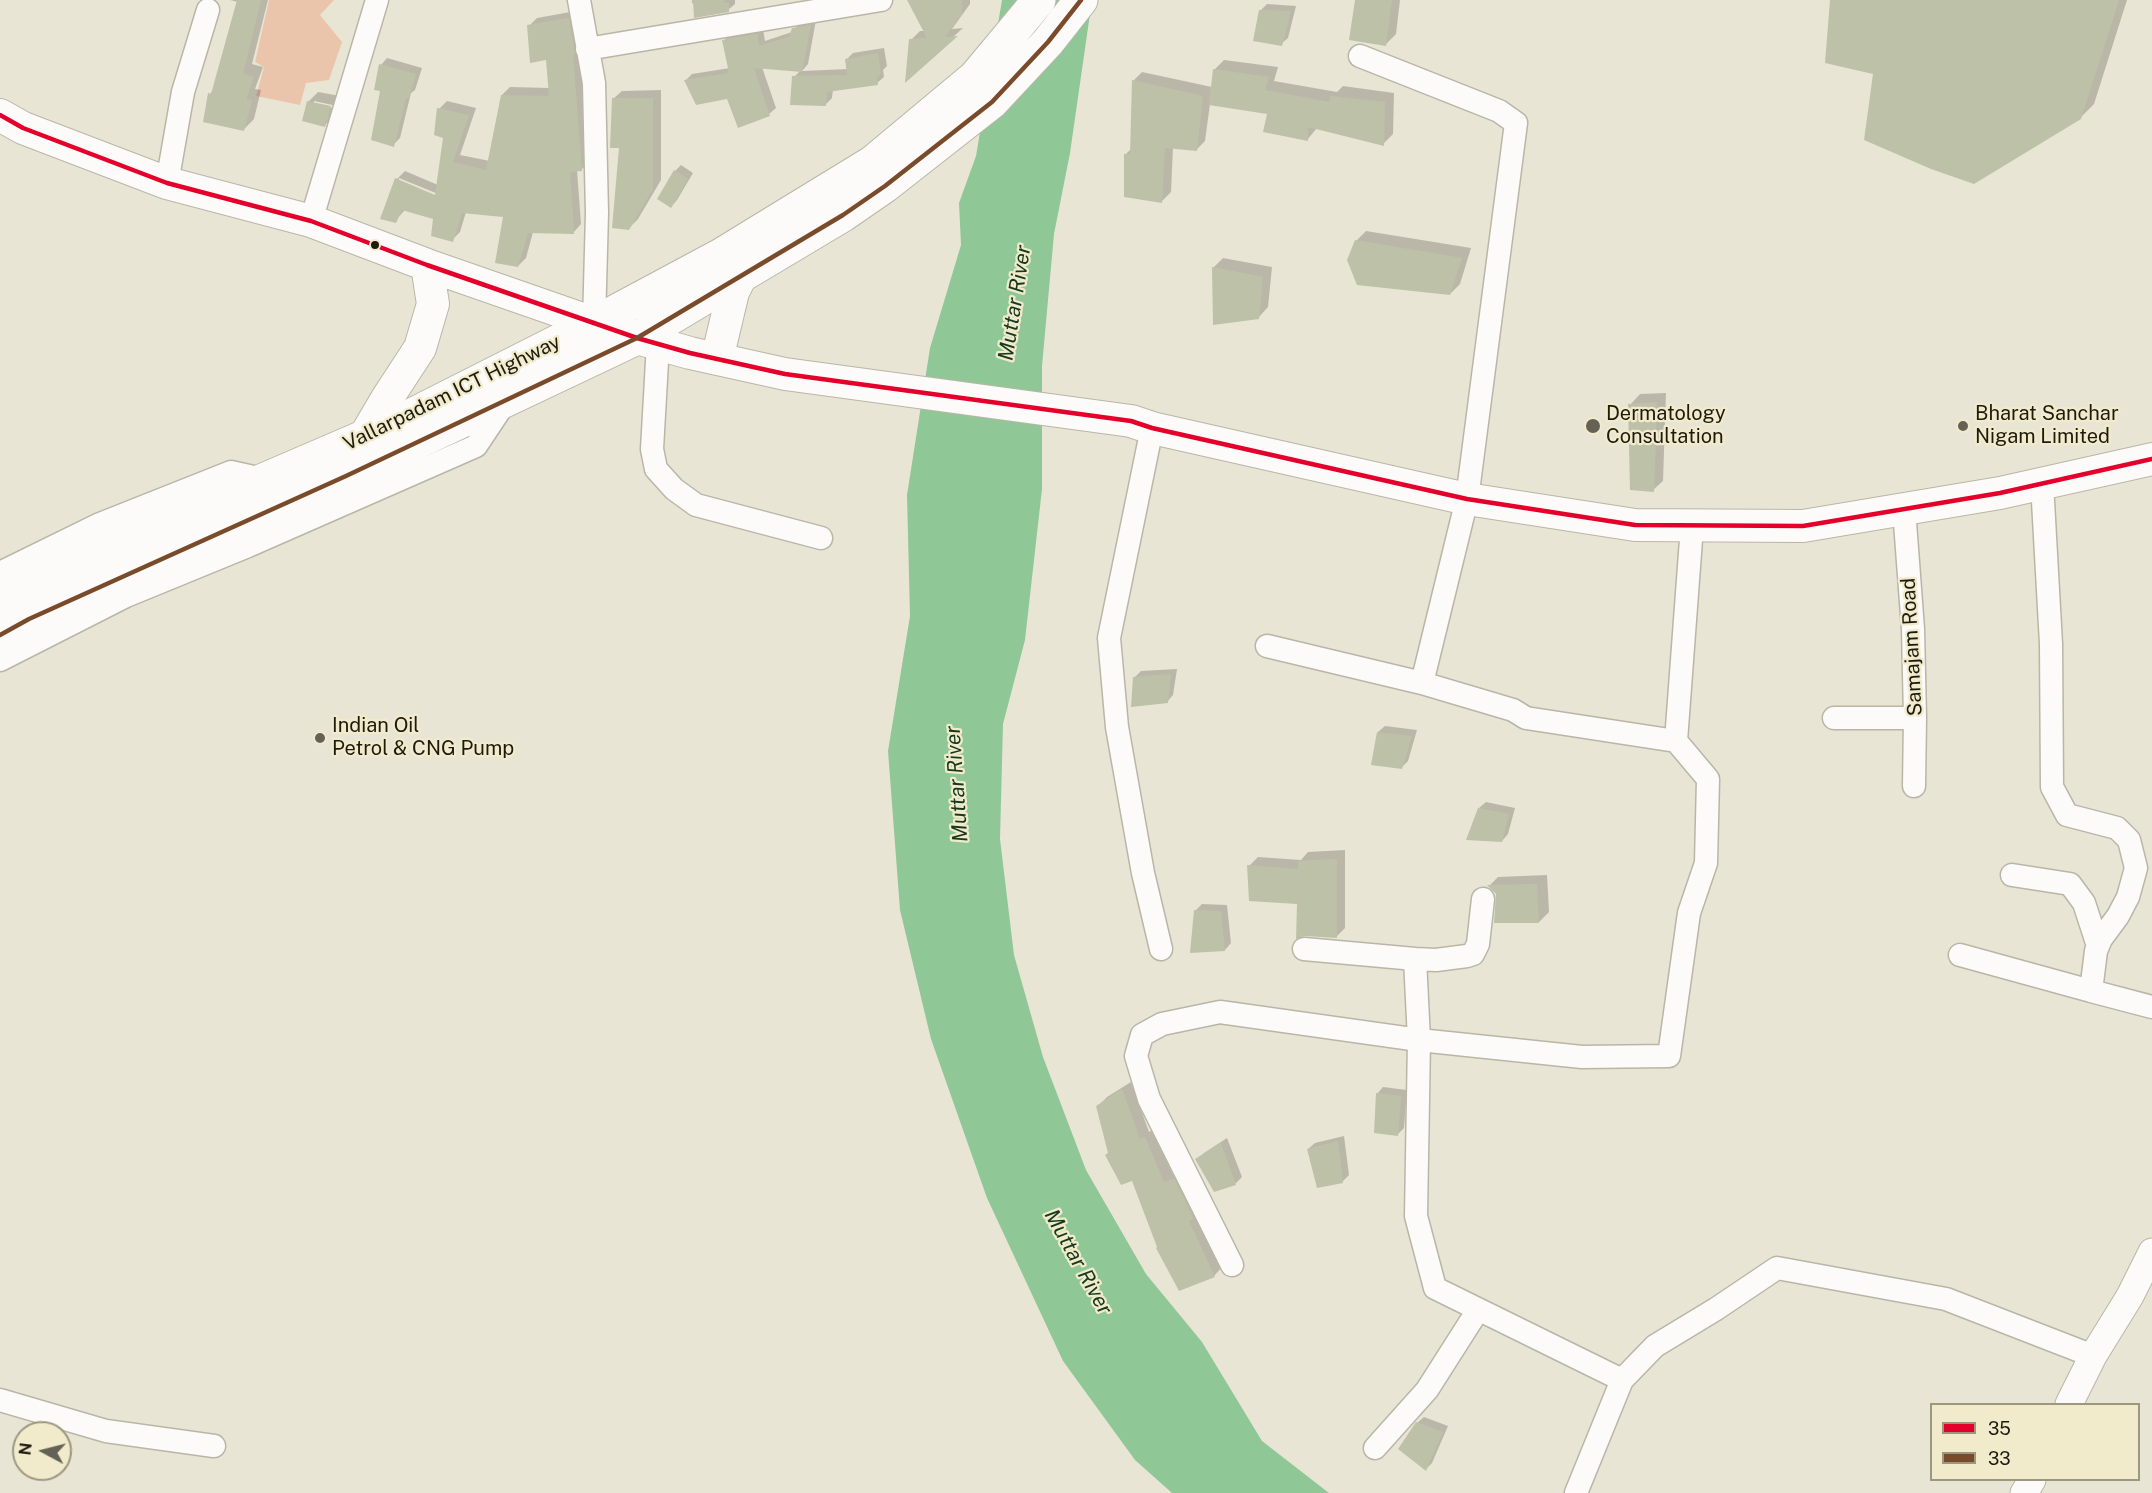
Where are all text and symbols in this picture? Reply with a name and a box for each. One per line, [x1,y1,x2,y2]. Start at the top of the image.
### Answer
unlabelled marker [369,239,381,251]
water label: Muttar River [993,243,1037,363]
street label: Vallarpadam ICT Highway [339,330,565,456]
place label: Dermatology Consultation [1606,402,1726,449]
place label: Bharat Sanchar Nigam Limited [1975,402,2119,449]
marker: Dermatology Consultation [1584,417,1602,435]
marker: Bharat Sanchar Nigam Limited [1956,419,1970,433]
street label: Samajam Road [1896,577,1928,717]
place label: Indian Oil Petrol & CNG Pump [332,714,514,761]
water label: Muttar River [940,725,974,843]
marker: Indian Oil Petrol & CNG Pump [313,731,327,745]
water label: Muttar River [1039,1205,1117,1319]
legend [1930,1403,2140,1481]
text: 35 [1988,1418,2011,1439]
north arrow [12,1421,72,1481]
text: N [15,1442,36,1456]
text: 33 [1988,1448,2011,1469]

